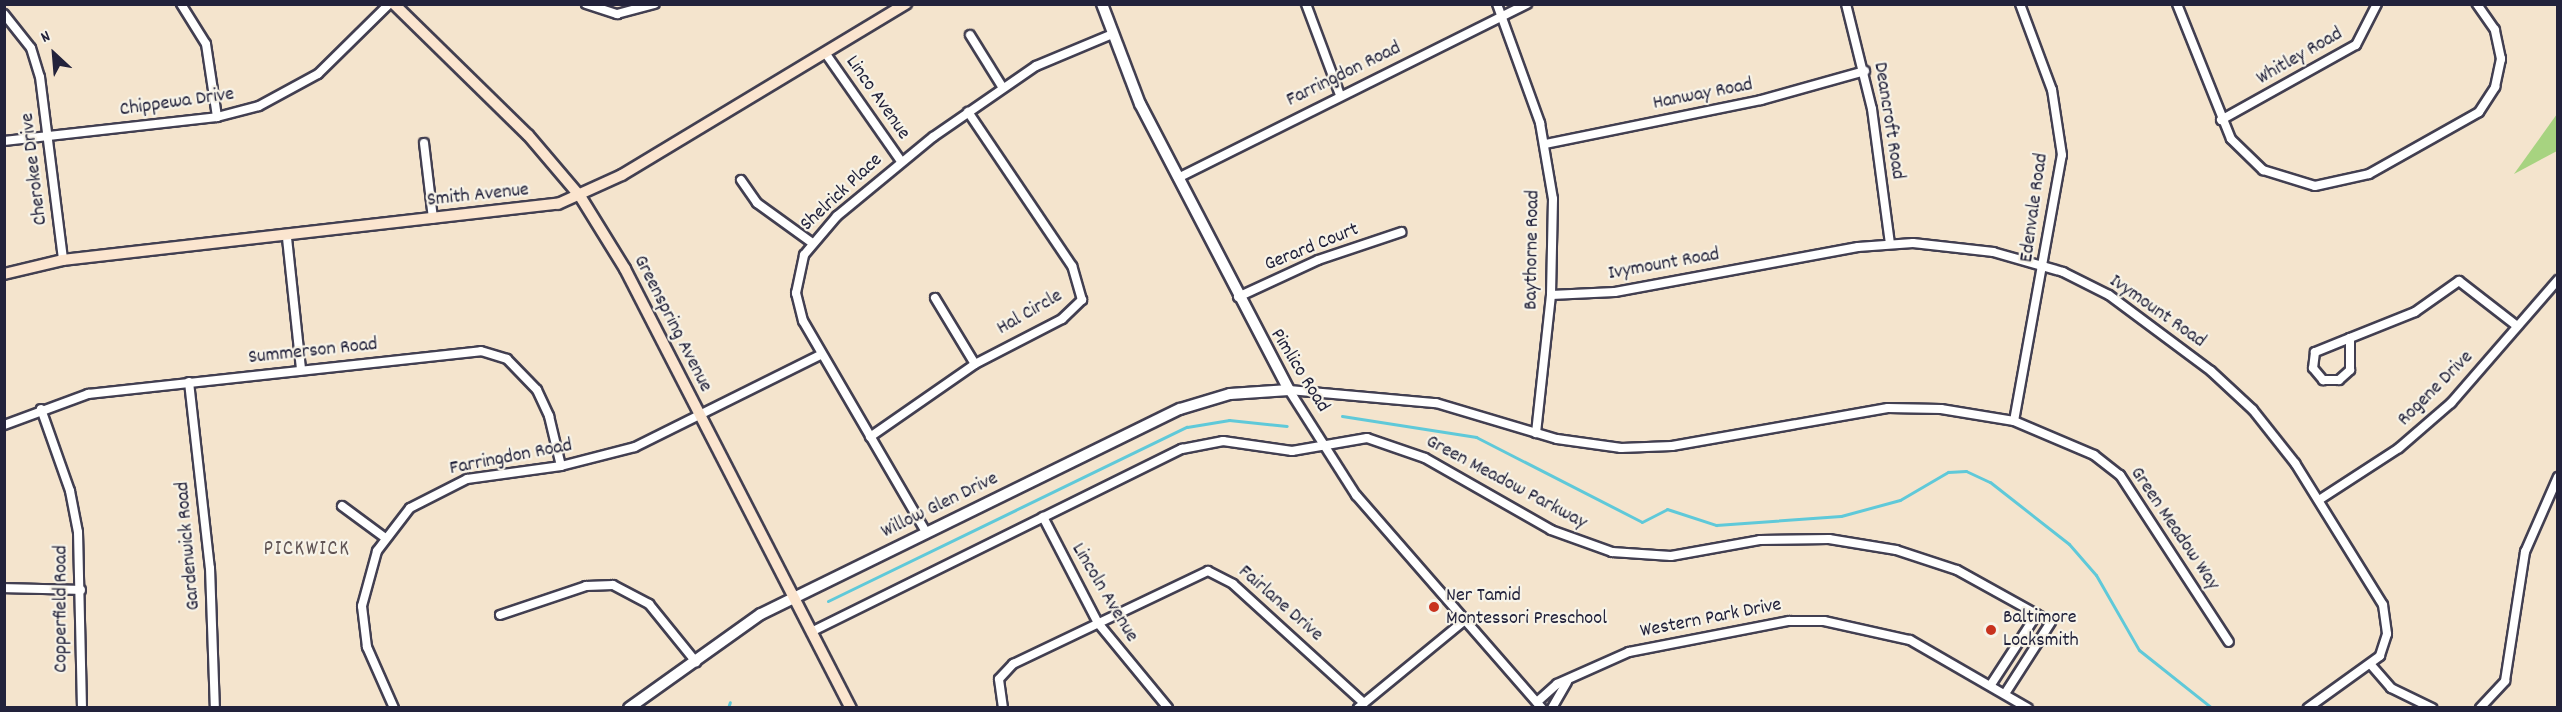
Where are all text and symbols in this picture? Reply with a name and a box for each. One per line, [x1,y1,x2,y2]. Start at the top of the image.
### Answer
street label: Whitley Road [2253,23,2347,91]
north arrow [24,24,84,84]
text: N [37,25,54,49]
street label: Farringdon Road [1283,37,1405,113]
street label: Linco Avenue [839,51,915,145]
street label: Deancroft Road [1867,61,1909,181]
street label: Hanway Road [1651,74,1755,116]
street label: Chippewa Drive [118,83,236,123]
street label: Cherokee Drive [16,111,54,227]
street label: Shelrick Place [796,149,888,237]
street label: Edenvale Road [2015,152,2055,264]
street label: Smith Avenue [426,179,530,213]
street label: Baythorne Road [1520,190,1546,310]
street label: Gerard Court [1261,218,1363,278]
street label: Ivymount Road [1607,243,1721,287]
street label: Greenspring Avenue [627,252,717,396]
street label: Ivymount Road [2104,270,2210,354]
street label: Hal Circle [993,285,1067,341]
street label: Pimlico Road [1264,325,1334,417]
street label: Summerson Road [247,333,379,371]
street label: Rogene Drive [2393,346,2479,432]
street label: Green Meadow Parkway [1421,430,1591,536]
street label: Farringdon Road [448,434,574,482]
street label: Green Meadow Way [2124,463,2224,595]
street label: Willow Glen Drive [878,467,1002,545]
street label: Gardenwick Road [171,481,207,611]
district label: PICKWICK [264,537,350,563]
street label: Lincoln Avenue [1065,539,1143,647]
street label: Copperfield Road [50,545,74,673]
street label: Fairlane Drive [1233,561,1327,647]
place label: Ner Tamid Montessori Preschool [1446,584,1607,631]
street label: Western Park Drive [1638,594,1784,644]
marker: Ner Tamid Montessori Preschool [1427,600,1441,614]
place label: Baltimore Locksmith [2003,606,2079,653]
marker: Baltimore Locksmith [1984,623,1998,637]

